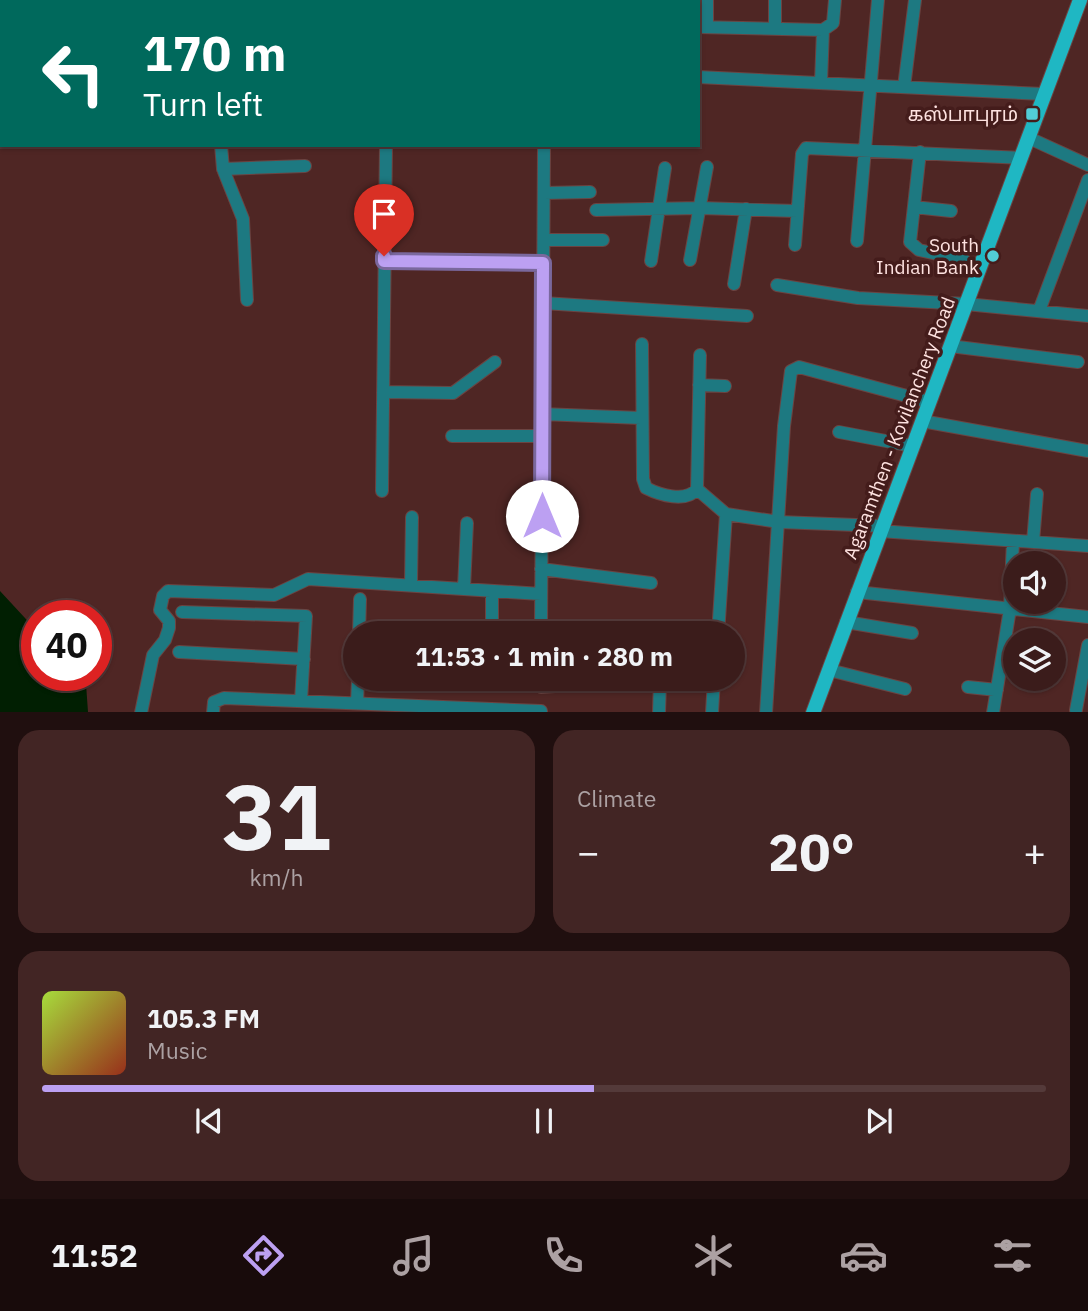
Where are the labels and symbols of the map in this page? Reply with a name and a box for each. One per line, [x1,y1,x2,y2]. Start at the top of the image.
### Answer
place label: கஸ்பாபுரம் [908,102,1018,127]
marker: கஸ்பாபுரம் [1024,106,1040,122]
pin [354,184,414,256]
place label: South Indian Bank [876,233,979,279]
marker: South Indian Bank [985,248,1001,264]
street label: Agaramthen - Kovilanchery Road [838,293,960,563]
position arrow [505,479,579,553]
speed limit sign: 40 [21,600,112,691]

